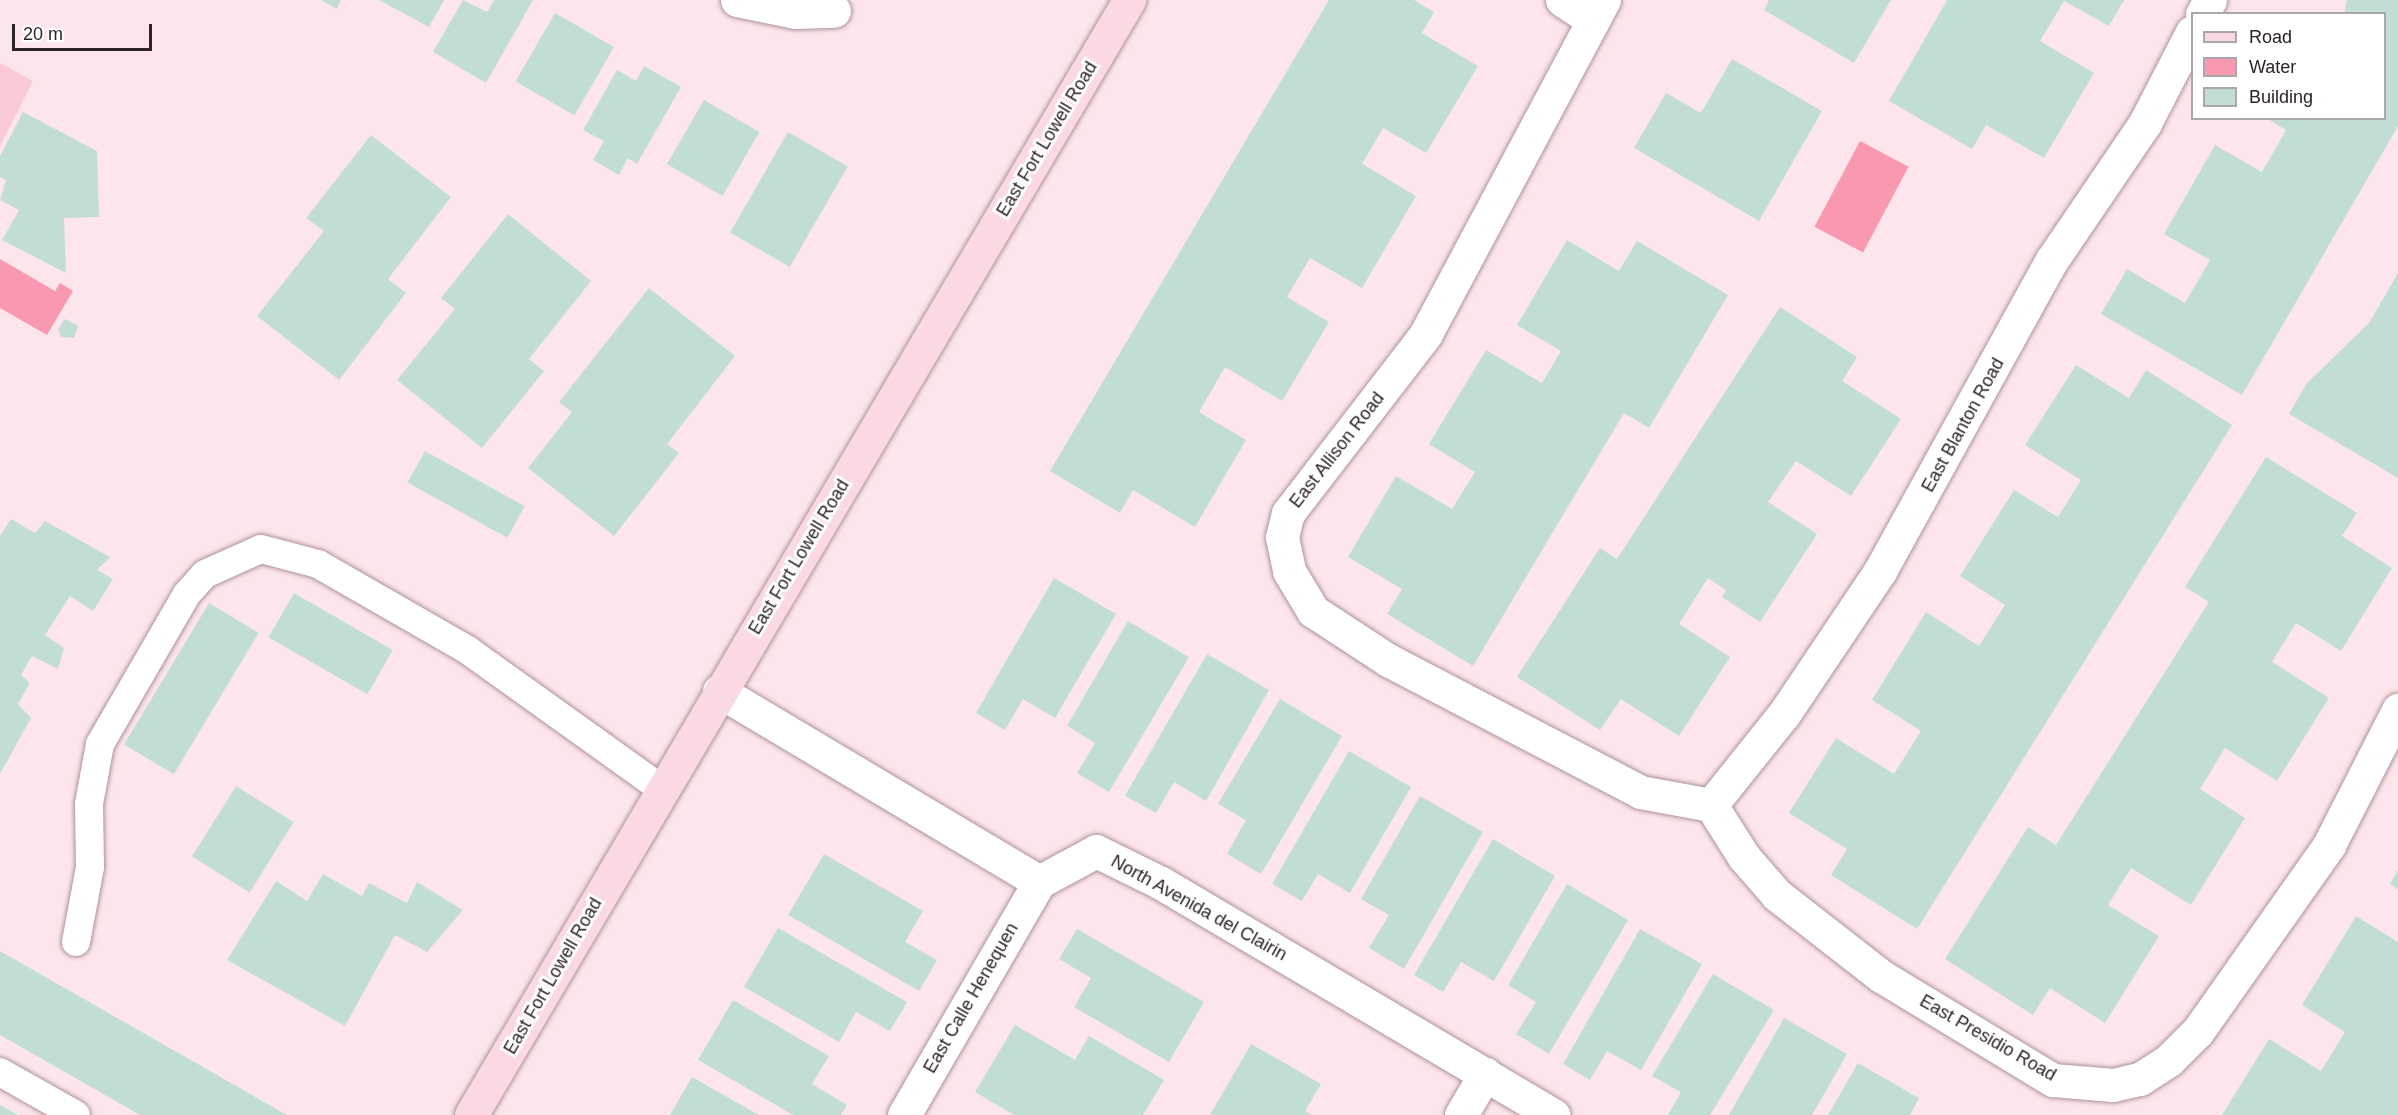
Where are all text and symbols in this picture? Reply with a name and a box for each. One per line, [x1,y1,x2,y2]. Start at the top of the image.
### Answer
scale bar [15,12,154,50]
legend [2191,12,2386,120]
text: 20 m [23,24,63,44]
text: Road [2249,27,2292,47]
text: Water [2249,57,2296,77]
street label: East Fort Lowell Road [992,58,1102,220]
text: Building [2249,87,2313,107]
street label: East Blanton Road [1917,354,2009,496]
street label: East Allison Road [1285,387,1389,513]
street label: East Fort Lowell Road [744,476,854,638]
street label: North Avenida del Clairin [1107,850,1291,966]
street label: East Fort Lowell Road [499,894,607,1058]
street label: East Calle Henequen [919,919,1023,1077]
street label: East Presidio Road [1916,990,2060,1086]

